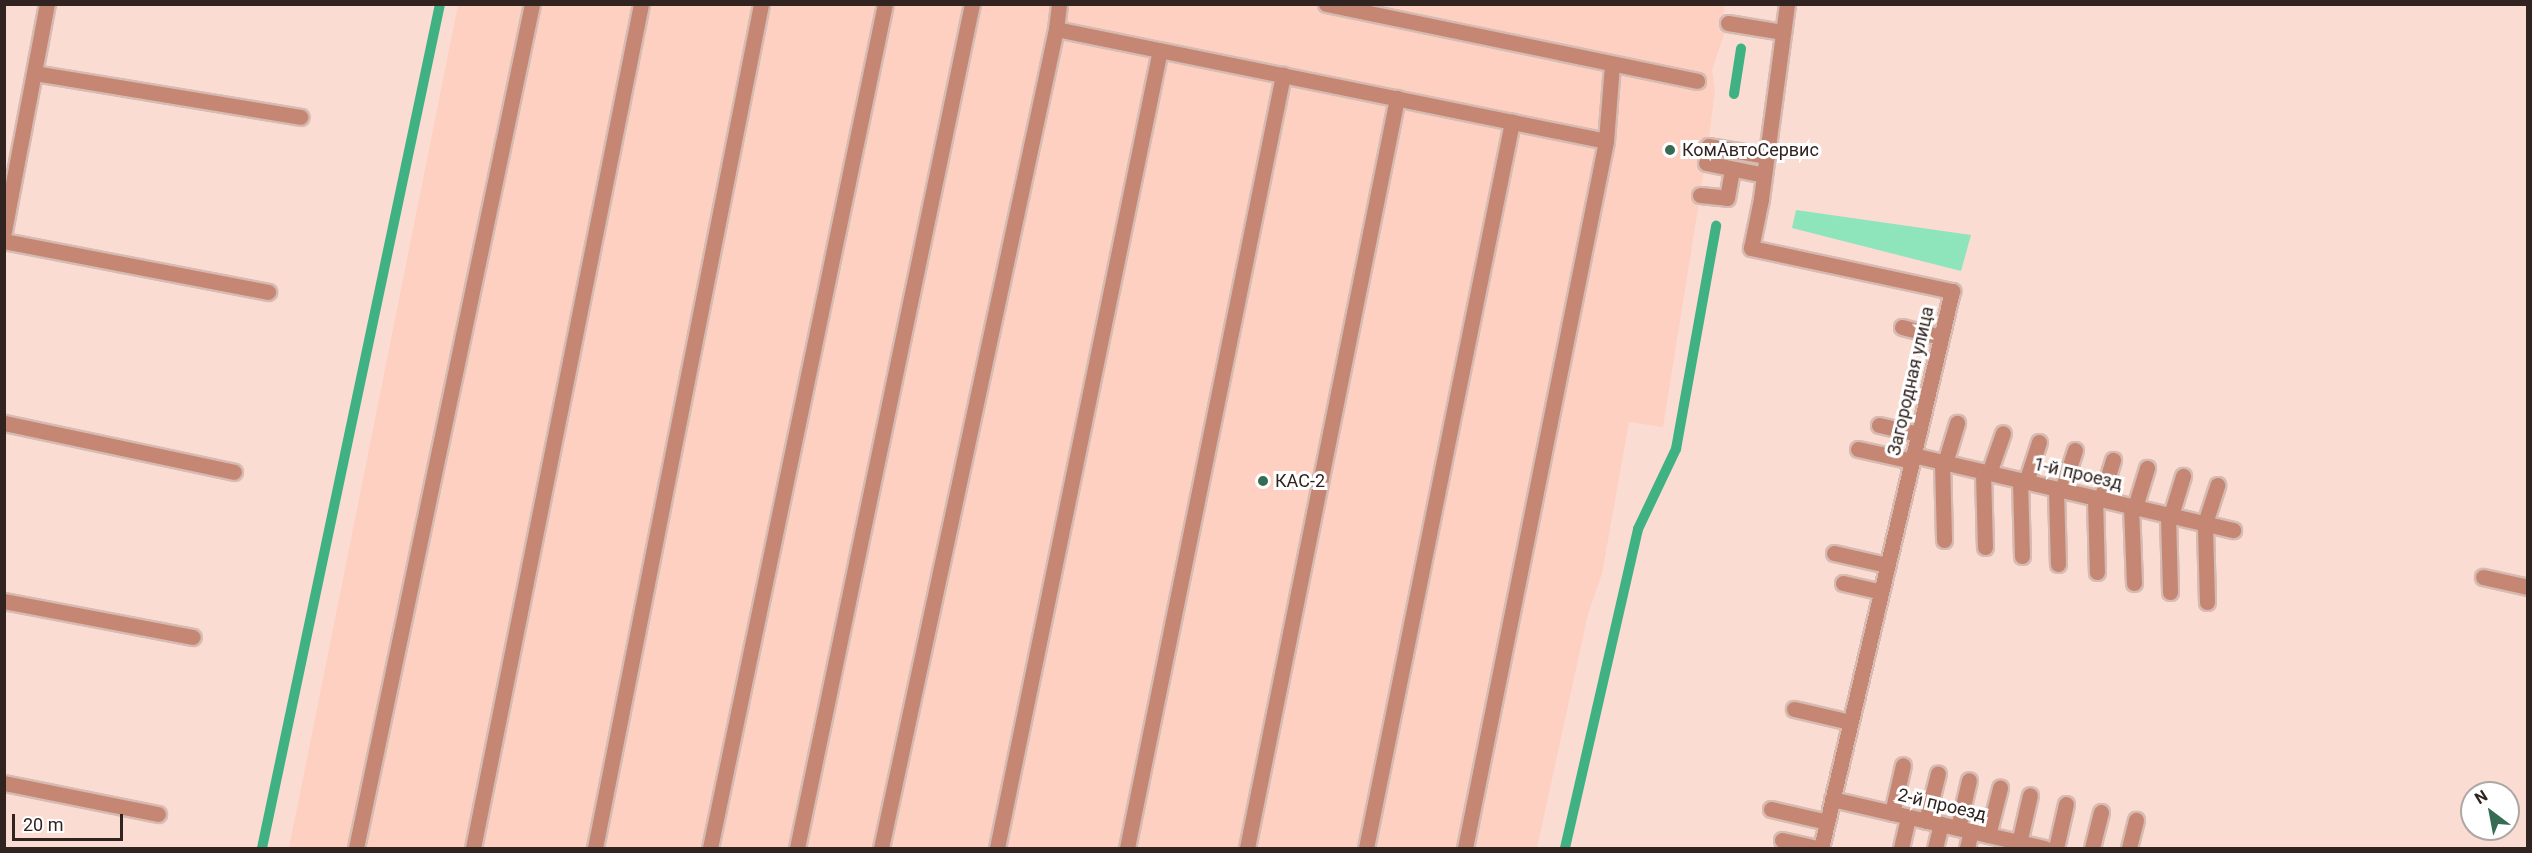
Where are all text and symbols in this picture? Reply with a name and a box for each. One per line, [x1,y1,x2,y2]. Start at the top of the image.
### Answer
place label: КомАвтоСервис [1682,139,1819,161]
marker: КомАвтоСервис [1663,143,1677,157]
street label: Загородная улица [1883,304,1939,458]
street label: 1-й проезд [2032,453,2124,495]
place label: КАС-2 [1275,470,1325,492]
marker: КАС-2 [1256,474,1270,488]
north arrow [2460,781,2520,841]
street label: 2-й проезд [1896,784,1988,826]
text: N [2471,786,2491,808]
scale bar [15,802,126,840]
text: 20 m [23,814,63,835]

